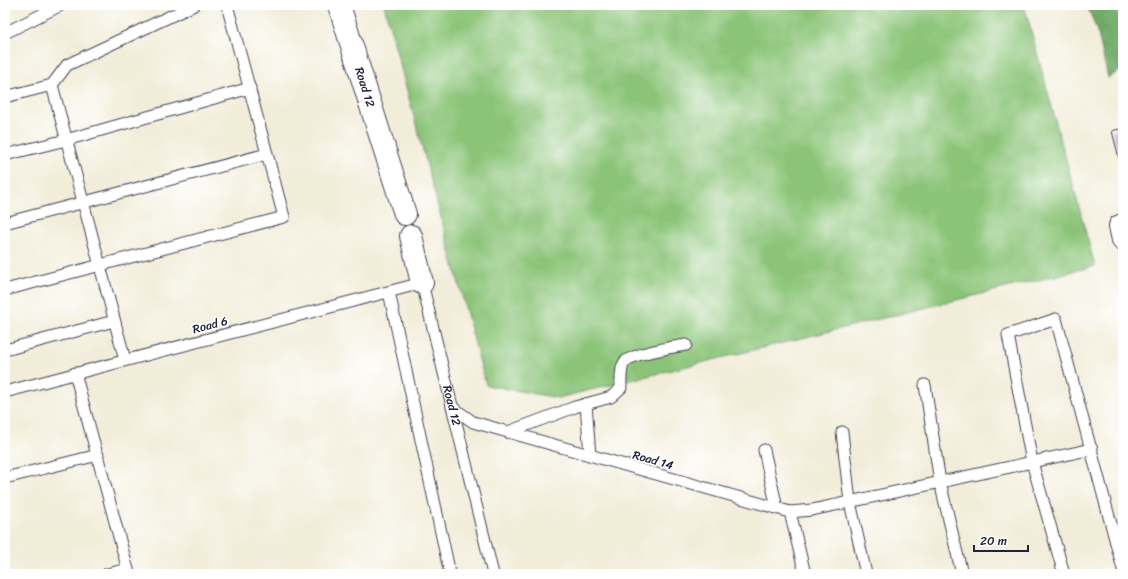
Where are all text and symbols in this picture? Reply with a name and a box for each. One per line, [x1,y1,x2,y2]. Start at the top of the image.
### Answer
street label: Road 12 [348,64,382,110]
street label: Road 6 [190,310,230,340]
street label: Road 12 [436,383,467,428]
street label: Road 14 [630,444,676,476]
scale bar [974,527,1028,553]
text: 20 m [980,530,1007,552]

